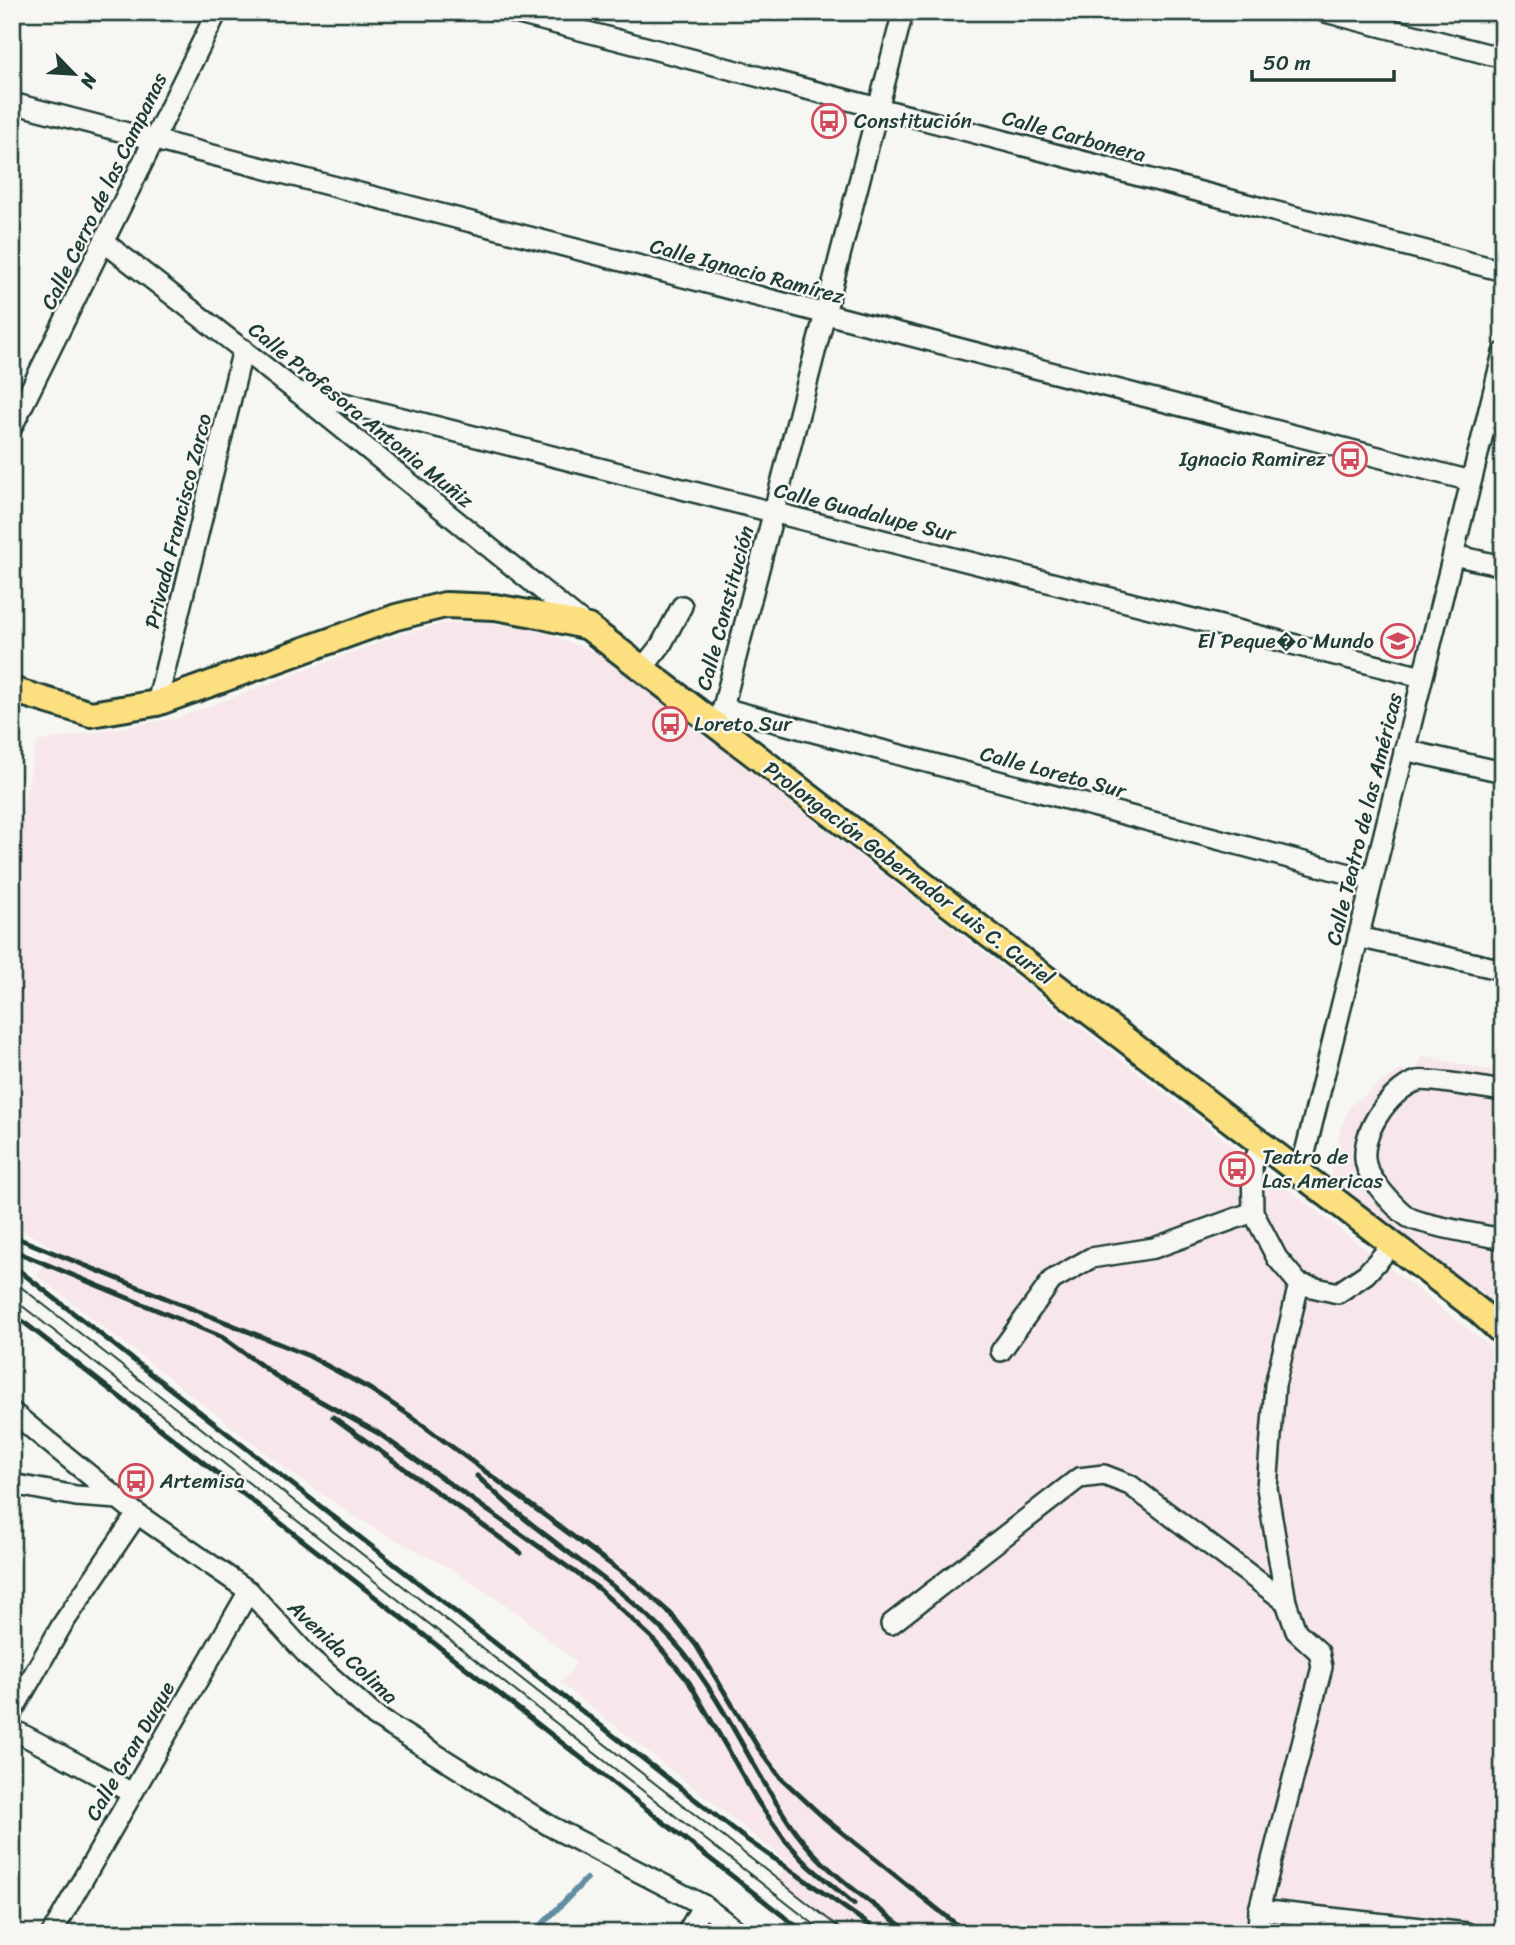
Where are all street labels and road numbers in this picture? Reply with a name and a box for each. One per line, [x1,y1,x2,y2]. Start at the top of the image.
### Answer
street label: Calle Cerro de las Campanas [30,65,178,316]
street label: Calle Carbonera [998,99,1151,174]
street label: Calle Ignacio Ramírez [646,227,849,315]
street label: Calle Profesora Antonia Muñiz [240,312,483,519]
street label: Privada Francisco Zarco [133,409,223,633]
street label: Calle Guadalupe Sur [770,471,961,553]
street label: Calle Constitución [685,521,765,695]
street label: Calle Teatro de las Américas [1314,688,1414,949]
street label: Calle Loreto Sur [976,734,1132,810]
street label: Prolongación Gobernador Luis C. Curiel [755,750,1064,996]
street label: Avenida Colima [278,1589,408,1714]
street label: Calle Gran Duque [74,1674,186,1828]

